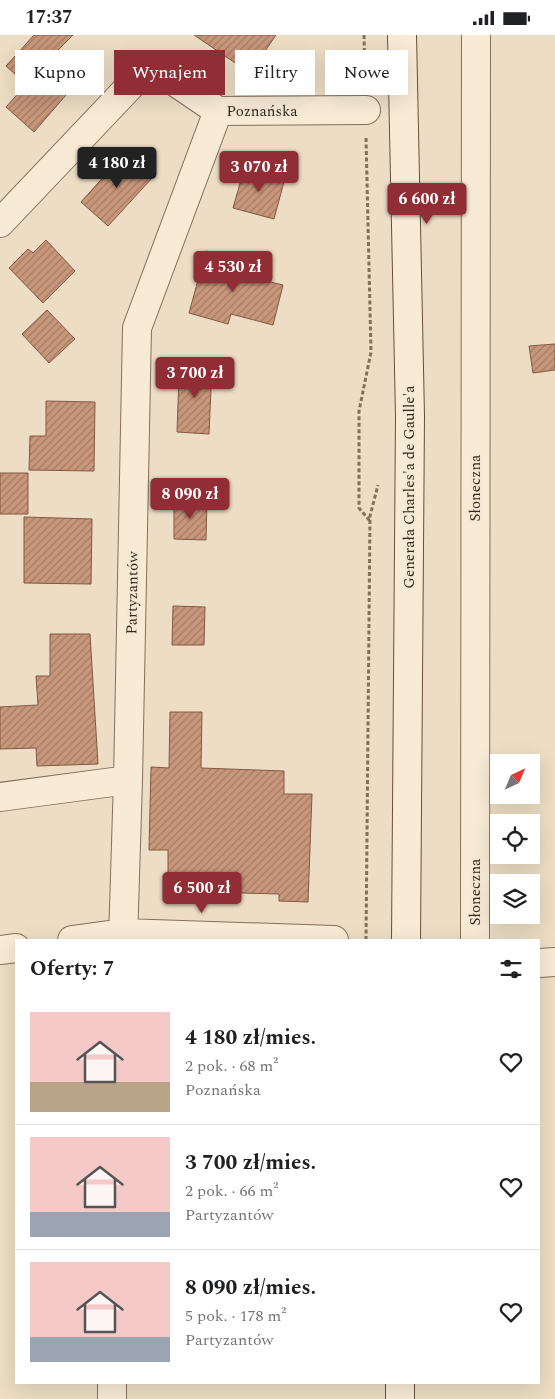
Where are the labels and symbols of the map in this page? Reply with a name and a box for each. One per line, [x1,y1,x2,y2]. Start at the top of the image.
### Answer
street label: Poznańska [226,100,298,123]
pin: 4 180 zł [65,147,169,189]
pin: 3 070 zł [207,151,311,193]
pin: 6 600 zł [375,183,479,225]
pin: 4 530 zł [181,251,285,293]
pin: 3 700 zł [143,357,247,399]
street label: Generała Charles'a de Gaulle'a [398,385,421,589]
street label: Słoneczna [464,454,487,521]
pin: 8 090 zł [138,477,242,520]
street label: Partyzantów [120,551,145,635]
north arrow [490,754,540,804]
street label: Słoneczna [464,858,487,925]
pin: 6 500 zł [150,871,254,914]

